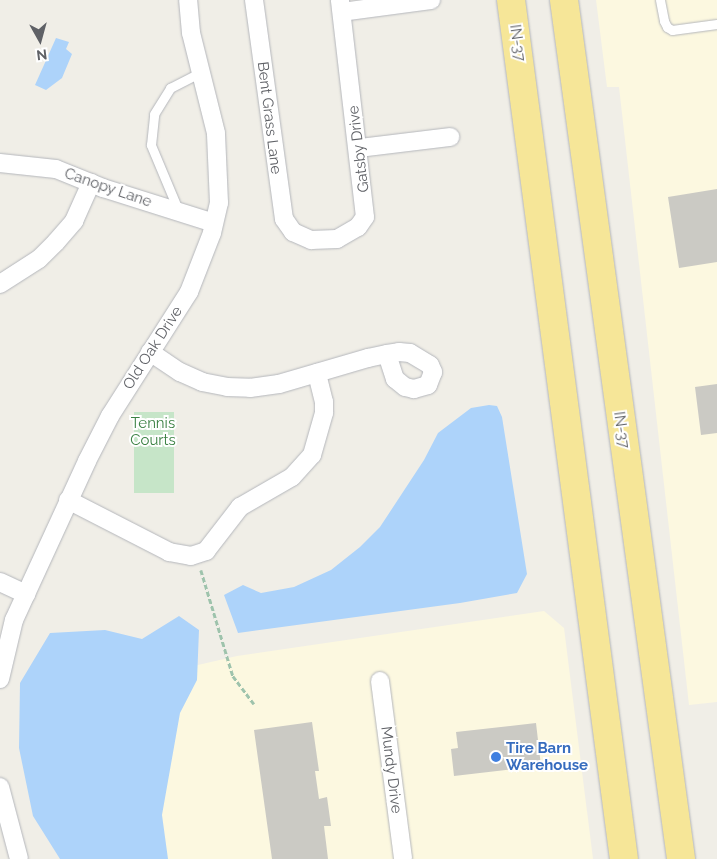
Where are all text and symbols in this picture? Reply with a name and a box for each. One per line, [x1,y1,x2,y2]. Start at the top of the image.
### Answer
north arrow [15,15,65,65]
street label: IN-37 [506,23,528,63]
text: N [36,46,48,63]
street label: Bent Grass Lane [253,61,285,175]
street label: Gatsby Drive [345,104,373,194]
street label: Canopy Lane [62,165,154,211]
street label: Old Oak Drive [119,303,187,393]
street label: IN-37 [610,410,632,450]
park label: Tennis Courts [130,414,176,449]
street label: Mundy Drive [377,725,405,815]
place label: Tire Barn Warehouse [506,739,588,774]
marker: Tire Barn Warehouse [490,751,502,763]

